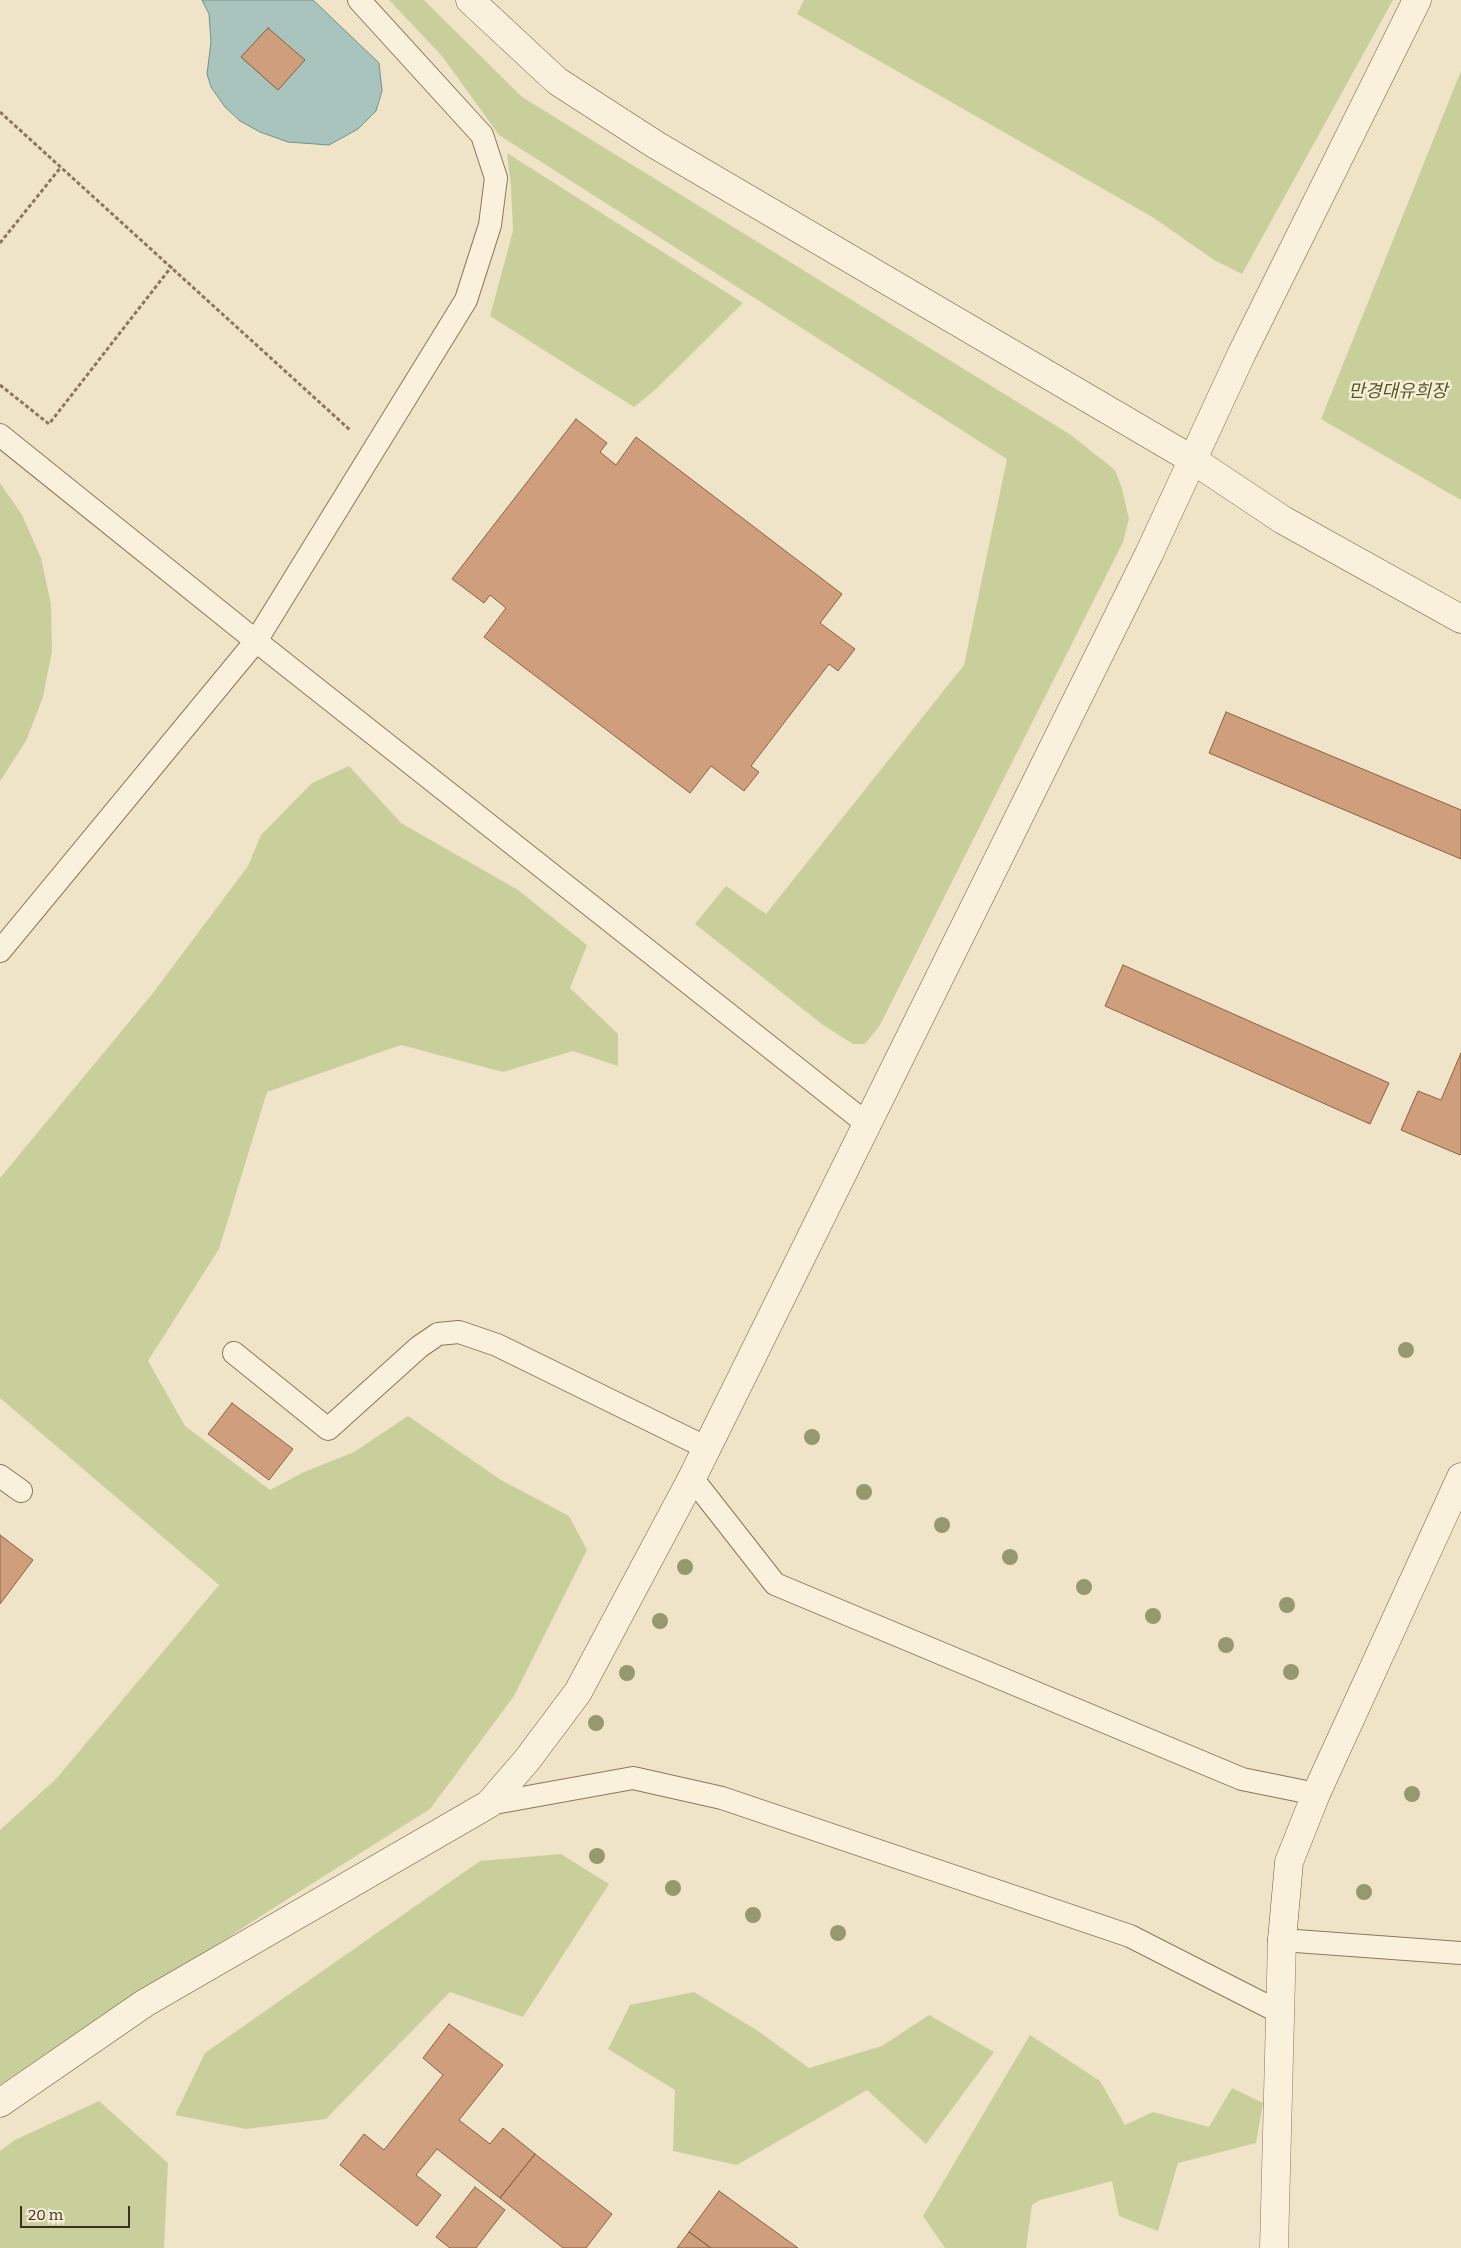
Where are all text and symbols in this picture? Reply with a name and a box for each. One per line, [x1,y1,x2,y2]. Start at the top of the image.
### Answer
park label: 만경대유희장 [1348,381,1448,403]
scale bar [22,2196,132,2228]
text: 20 m [28,2206,63,2224]

